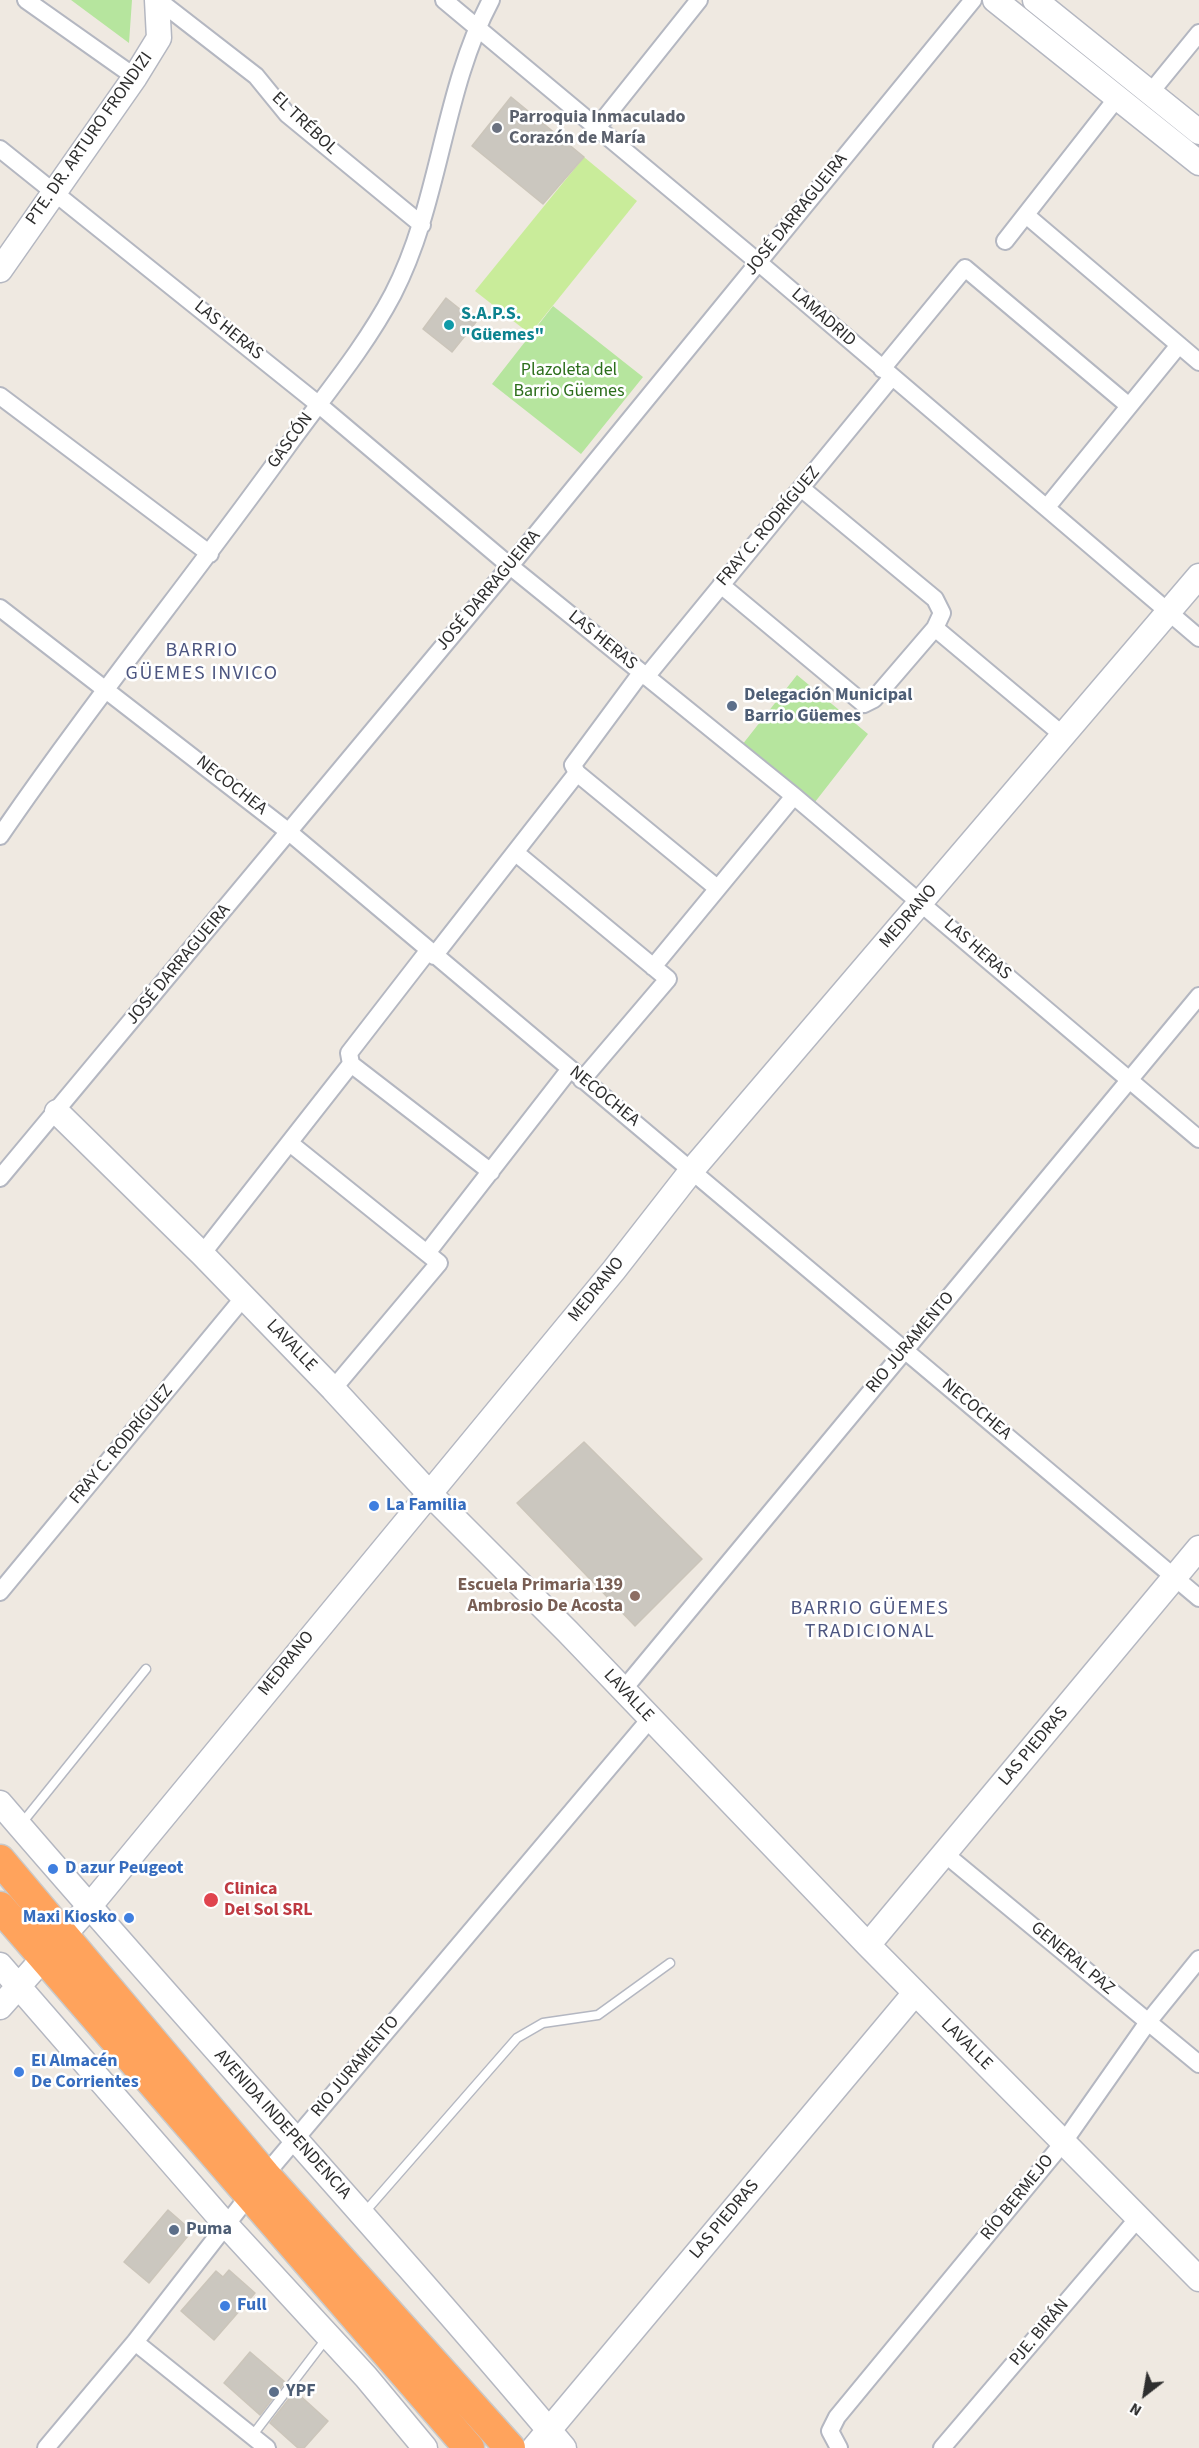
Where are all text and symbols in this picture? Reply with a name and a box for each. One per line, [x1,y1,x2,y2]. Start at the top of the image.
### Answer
street label: PTE. DR. ARTURO FRONDIZI [22,48,158,230]
street label: EL TRÉBOL [266,88,342,160]
place label: Parroquia Inmaculado Corazón de María [509,107,686,150]
marker: Parroquia Inmaculado Corazón de María [490,121,504,135]
street label: JOSÉ DARRAGUEIRA [741,150,853,280]
street label: LAMADRID [786,284,860,352]
street label: LAS HERAS [189,297,267,365]
place label: S.A.P.S. "Güemes" [461,304,544,346]
marker: S.A.P.S. "Güemes" [442,318,456,332]
park label: Plazoleta del Barrio Güemes [513,360,625,403]
street label: GASCÓN [264,409,318,473]
street label: FRAY C. RODRÍGUEZ [713,463,825,591]
street label: JOSÉ DARRAGUEIRA [432,526,546,656]
street label: LAS HERAS [563,607,641,675]
district label: BARRIO GÜEMES INVICO [126,640,278,687]
place label: Delegación Municipal Barrio Güemes [744,685,912,728]
marker: Delegación Municipal Barrio Güemes [725,699,739,713]
street label: NECOCHEA [191,752,271,820]
street label: MEDRANO [876,881,942,953]
street label: JOSÉ DARRAGUEIRA [122,900,236,1030]
street label: LAS HERAS [939,915,1015,985]
street label: NECOCHEA [565,1062,643,1132]
street label: MEDRANO [564,1253,630,1327]
street label: RIO JURAMENTO [862,1288,960,1398]
street label: LAVALLE [261,1315,321,1377]
street label: NECOCHEA [937,1375,1015,1445]
street label: FRAY C. RODRÍGUEZ [66,1381,178,1509]
place label: La Familia [386,1495,467,1517]
marker: La Familia [367,1499,381,1513]
place label: Escuela Primaria 139 Ambrosio De Acosta [457,1575,623,1618]
marker: Escuela Primaria 139 Ambrosio De Acosta [628,1589,642,1603]
district label: BARRIO GÜEMES TRADICIONAL [791,1598,949,1645]
street label: MEDRANO [254,1627,320,1701]
street label: LAVALLE [598,1665,658,1727]
street label: LAS PIEDRAS [995,1703,1073,1791]
place label: D azur Peugeot [65,1858,184,1880]
marker: D azur Peugeot [46,1862,60,1876]
place label: Clinica Del Sol SRL [224,1879,313,1922]
marker: Clinica Del Sol SRL [202,1891,220,1909]
place label: Maxi Kiosko [23,1907,117,1929]
marker: Maxi Kiosko [122,1911,136,1925]
street label: GENERAL PAZ [1026,1918,1118,2000]
street label: RIO JURAMENTO [307,2012,405,2122]
street label: LAVALLE [936,2015,996,2075]
street label: AVENIDA INDEPENDENCIA [209,2046,355,2204]
place label: El Almacén De Corrientes [31,2051,139,2094]
marker: El Almacén De Corrientes [12,2065,26,2079]
street label: RÍO BERMEJO [977,2151,1059,2245]
street label: LAS PIEDRAS [686,2176,764,2264]
place label: Puma [186,2219,232,2241]
marker: Puma [167,2223,181,2237]
place label: Full [237,2295,267,2317]
street label: PJE. BIRÁN [1006,2295,1074,2371]
marker: Full [218,2299,232,2313]
north arrow [1115,2364,1175,2424]
place label: YPF [286,2381,316,2403]
marker: YPF [267,2385,281,2399]
text: N [1126,2397,1146,2422]

